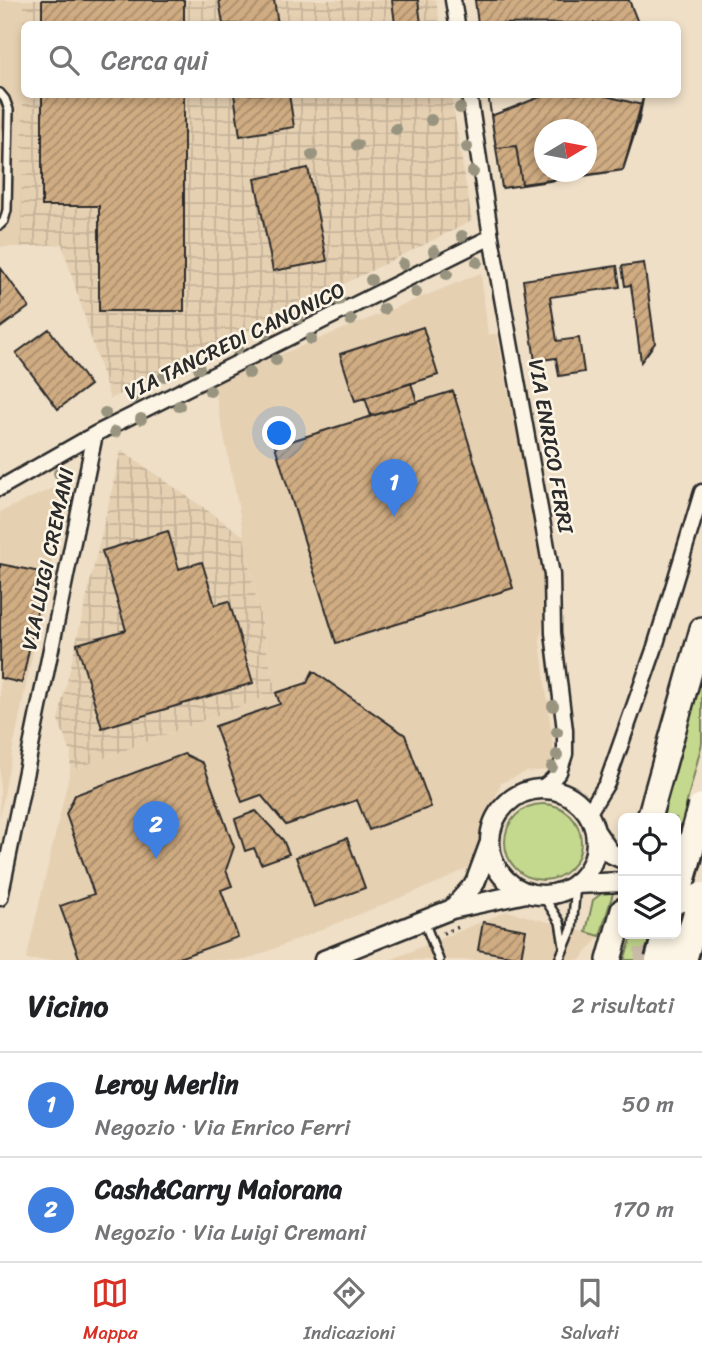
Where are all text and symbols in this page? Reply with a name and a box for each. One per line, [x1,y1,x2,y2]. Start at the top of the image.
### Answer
search box [21,21,681,98]
text: Cerca qui [101,37,208,83]
icon: search [45,41,83,79]
north arrow [534,119,597,182]
street label: VIA TANCREDI CANONICO [118,271,352,411]
street label: VIA ENRICO FERRI [517,356,585,538]
your location [262,416,296,450]
pin: 1 [371,459,417,517]
street label: VIA LUIGI CREMANI [10,464,86,654]
pin: 2 [133,801,179,859]
map controls [618,813,681,939]
button: locate [618,813,681,876]
button: layers [618,876,681,939]
text: Vicino [28,979,108,1033]
text: 2 risultati [572,985,674,1026]
text: Leroy Merlin [95,1061,239,1107]
text: 1 [46,1084,56,1125]
text: 50 m [622,1084,674,1125]
text: Negozio · Via Enrico Ferri [95,1107,350,1148]
text: Cash&Carry Maiorana [95,1166,342,1212]
text: 2 [44,1189,58,1230]
text: 170 m [613,1189,674,1230]
text: Negozio · Via Luigi Cremani [95,1212,366,1253]
tab: Mappa [83,1274,138,1349]
tab: Indicazioni [304,1274,395,1349]
tab: Salvati [561,1274,619,1349]

